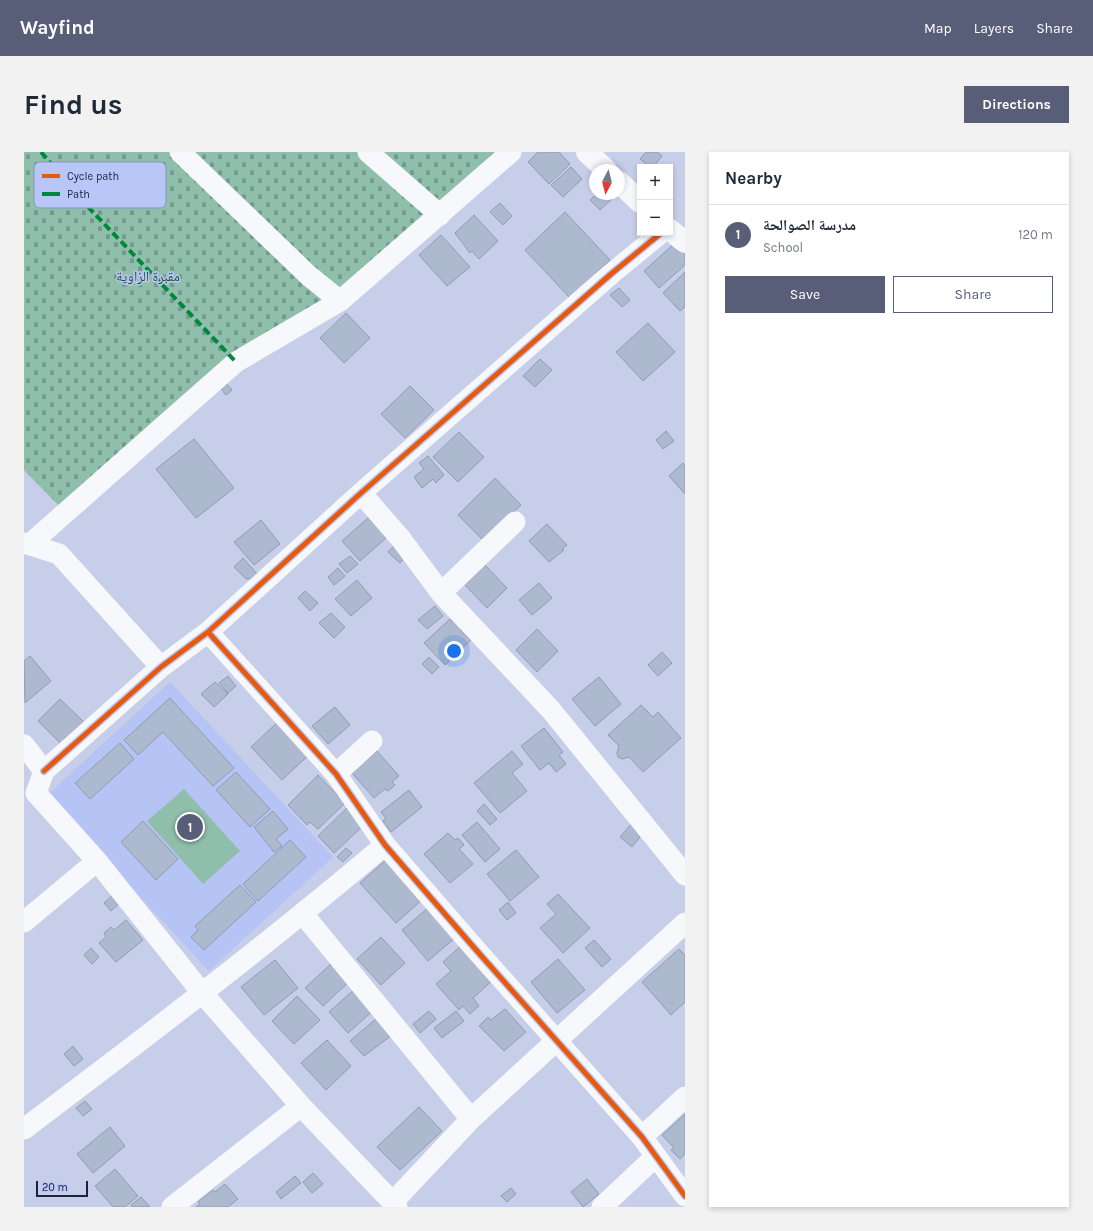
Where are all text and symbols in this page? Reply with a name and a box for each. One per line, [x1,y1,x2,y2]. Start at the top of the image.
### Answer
text: Wayfind [20,17,95,39]
text: Map [924,20,952,37]
text: Layers [974,20,1014,37]
text: Share [1036,20,1073,37]
button: Directions [964,86,1069,123]
text: Find us [24,88,123,121]
legend [34,162,166,208]
north arrow [589,164,625,200]
map controls [637,164,673,236]
button: + [637,164,673,200]
text: Nearby [725,168,782,188]
text: Cycle path [67,170,119,183]
text: Path [67,188,90,201]
button: − [637,200,673,236]
text: مدرسة الصوالحة [763,216,856,234]
text: 1 [736,227,740,242]
text: 120 m [1018,227,1053,242]
text: School [763,240,803,255]
park label: مقبرة الزاوية [116,268,180,285]
button: Save [725,276,885,313]
button: Share [893,276,1053,313]
your location [444,641,464,661]
pin: 1 [177,812,203,842]
scale bar [36,1179,88,1198]
text: 20 m [42,1181,68,1194]

